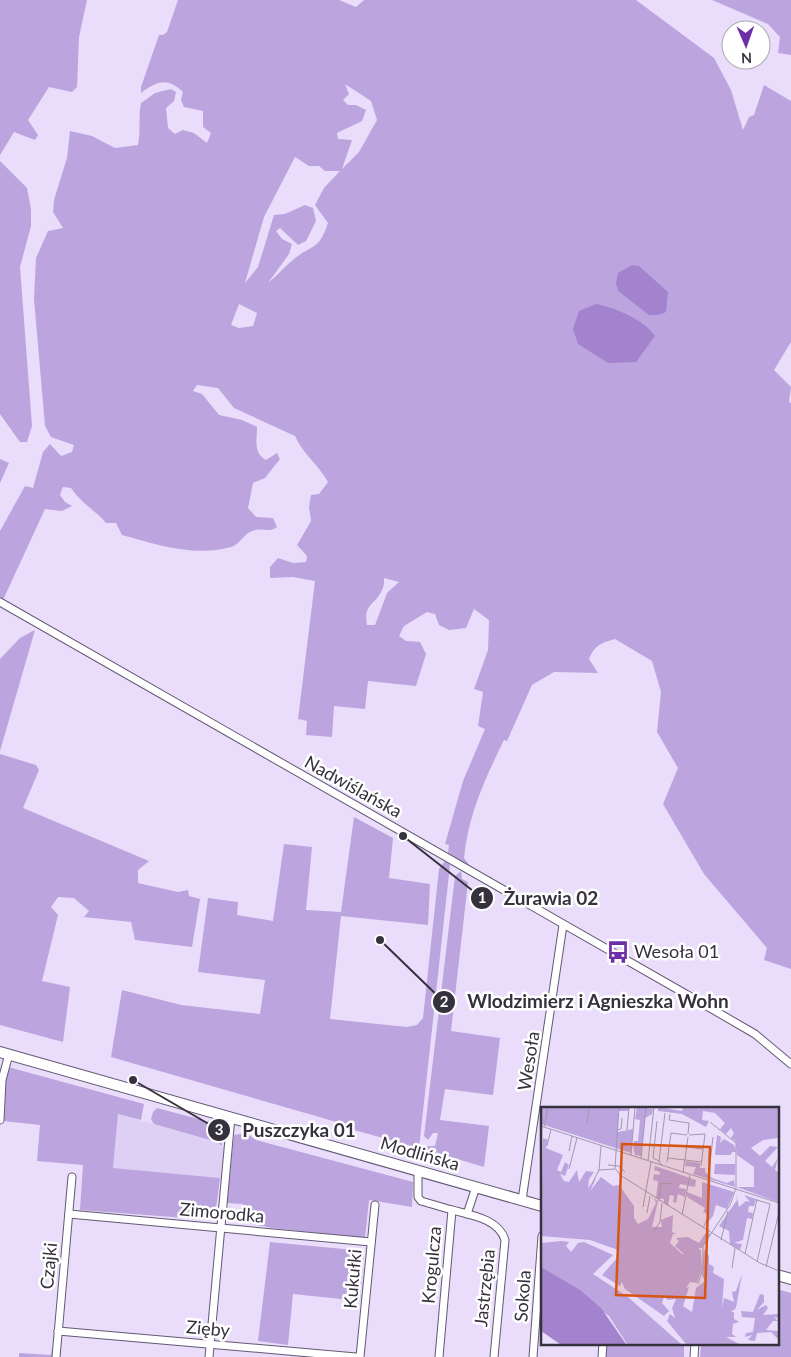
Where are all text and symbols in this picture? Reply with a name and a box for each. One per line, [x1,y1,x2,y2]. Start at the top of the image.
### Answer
north arrow [721,20,771,70]
text: N [741,50,752,67]
street label: Nadwiślańska [301,750,406,822]
callout: Żurawia 02 [469,881,609,915]
text: Żurawia 02 [504,886,598,909]
text: 1 [478,888,486,906]
bus stop icon: Wesoła 01 [605,939,631,965]
place label: Wesoła 01 [634,940,719,962]
callout: Wlodzimierz i Agnieszka Wohn [432,985,739,1019]
text: Wlodzimierz i Agnieszka Wohn [467,989,729,1012]
text: 2 [440,992,449,1010]
street label: Wesoła [512,1030,544,1092]
inset map [541,1107,778,1344]
callout: Puszczyka 01 [207,1113,366,1147]
text: Puszczyka 01 [242,1118,356,1141]
text: 3 [215,1120,223,1138]
street label: Modlińska [378,1131,462,1175]
street label: Zimorodka [179,1197,265,1227]
street label: Krogulcza [417,1225,445,1305]
street label: Czajki [35,1242,61,1290]
street label: Kukułki [338,1248,366,1310]
street label: Jastrzębia [469,1248,499,1328]
street label: Sokola [509,1269,535,1323]
street label: Zięby [185,1315,232,1341]

